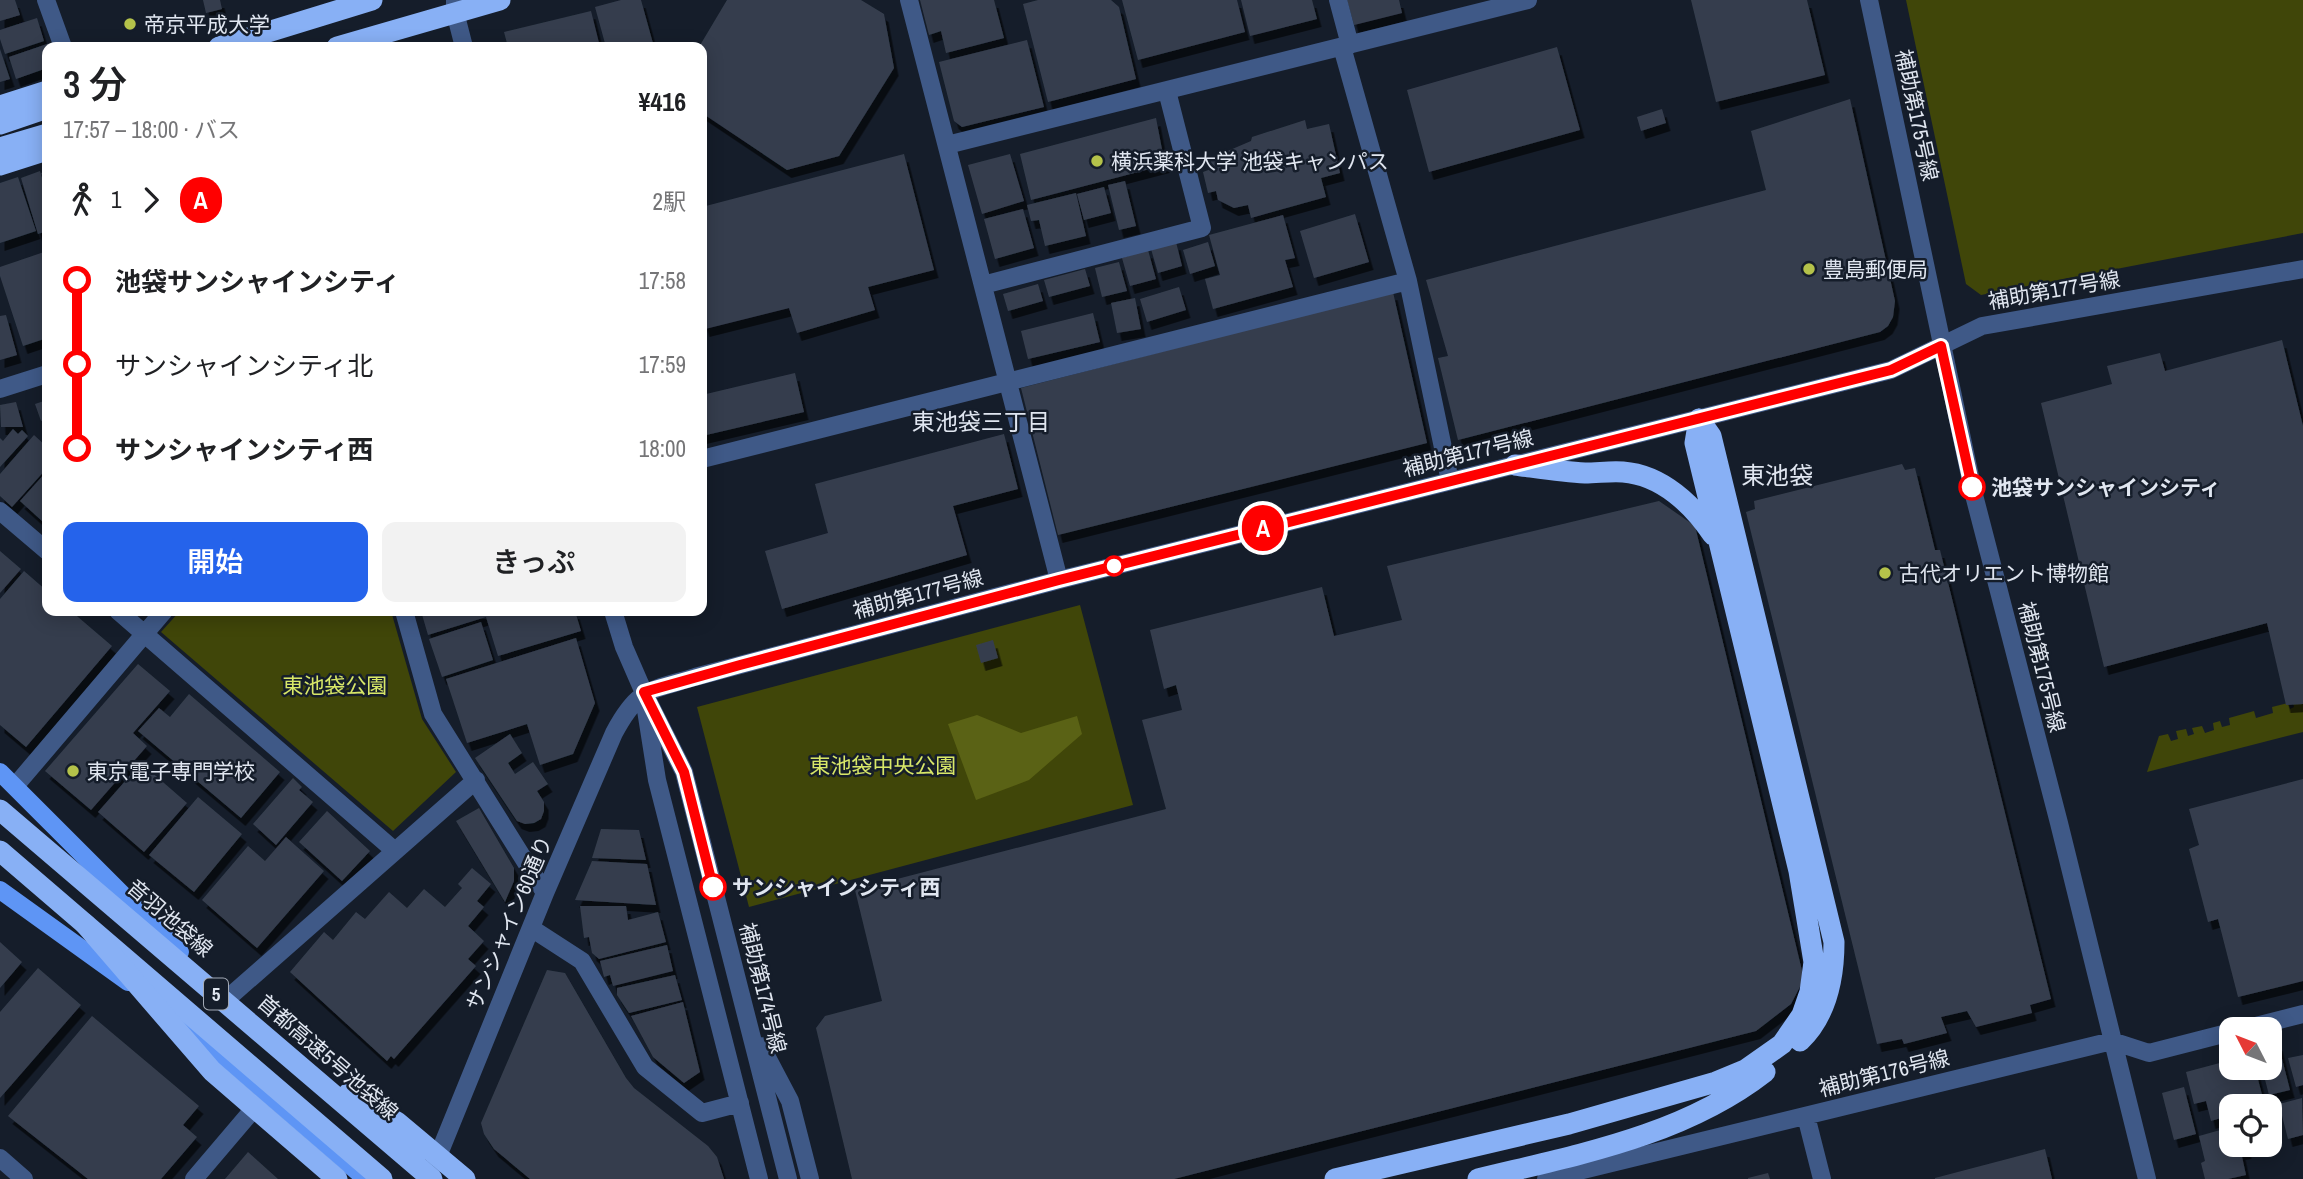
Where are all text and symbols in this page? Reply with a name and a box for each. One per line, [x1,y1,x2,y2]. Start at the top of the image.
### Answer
place label: 帝京平成大学 [144,10,270,39]
marker: 帝京平成大学 [122,16,138,32]
street label: 補助第175号線 [1889,47,1945,183]
text: 3 分 [63,59,127,110]
text: ¥416 [639,84,686,119]
text: 17:57 – 18:00 · バス [63,114,240,145]
place label: 横浜薬科大学 池袋キャンパス [1111,147,1389,176]
marker: 横浜薬科大学 池袋キャンパス [1089,153,1105,169]
icon: walk [63,181,101,219]
icon: forward [132,181,170,219]
text: 1 [111,184,122,215]
text: A [194,184,208,216]
text: 2駅 [653,186,686,217]
place label: 豊島郵便局 [1823,255,1928,284]
marker: 豊島郵便局 [1801,261,1817,277]
text: 池袋サンシャインシティ [115,264,399,299]
street label: 補助第177号線 [1986,264,2122,316]
text: 17:58 [639,265,686,296]
text: サンシャインシティ北 [115,348,373,383]
text: 17:59 [639,349,686,380]
district label: 東池袋三丁目 [912,406,1050,437]
street label: 補助第177号線 [1400,423,1536,483]
text: サンシャインシティ西 [115,432,373,467]
text: 18:00 [639,433,686,464]
district label: 東池袋 [1741,459,1813,491]
place label: 池袋サンシャインシティ [1991,473,2221,502]
marker: 池袋サンシャインシティ [1959,474,1985,500]
line badge: A [1240,505,1286,551]
text: A [1256,512,1270,544]
button: 開始 [63,522,368,602]
button: きっぷ [382,522,686,602]
unlabelled marker [1104,556,1124,576]
place label: 古代オリエント博物館 [1899,559,2109,588]
street label: 補助第177号線 [850,563,986,625]
marker: 古代オリエント博物館 [1877,565,1893,581]
street label: 補助第175号線 [2012,599,2072,735]
park label: 東池袋公園 [283,671,388,700]
park label: 東池袋中央公園 [810,751,957,780]
place label: 東京電子専門学校 [87,757,255,786]
marker: 東京電子専門学校 [65,763,81,779]
street label: サンシャイン60通り [459,831,559,1015]
street label: 音羽池袋線 [121,873,219,963]
place label: サンシャインシティ西 [732,873,941,902]
marker: サンシャインシティ西 [700,874,726,900]
street label: 補助第174号線 [733,920,793,1056]
road number: 5 [204,978,228,1010]
street label: 首都高速5号池袋線 [251,988,405,1126]
north arrow [2219,1017,2282,1080]
map controls [2219,1017,2282,1157]
street label: 補助第176号線 [1816,1043,1952,1103]
button: locate [2219,1094,2282,1157]

